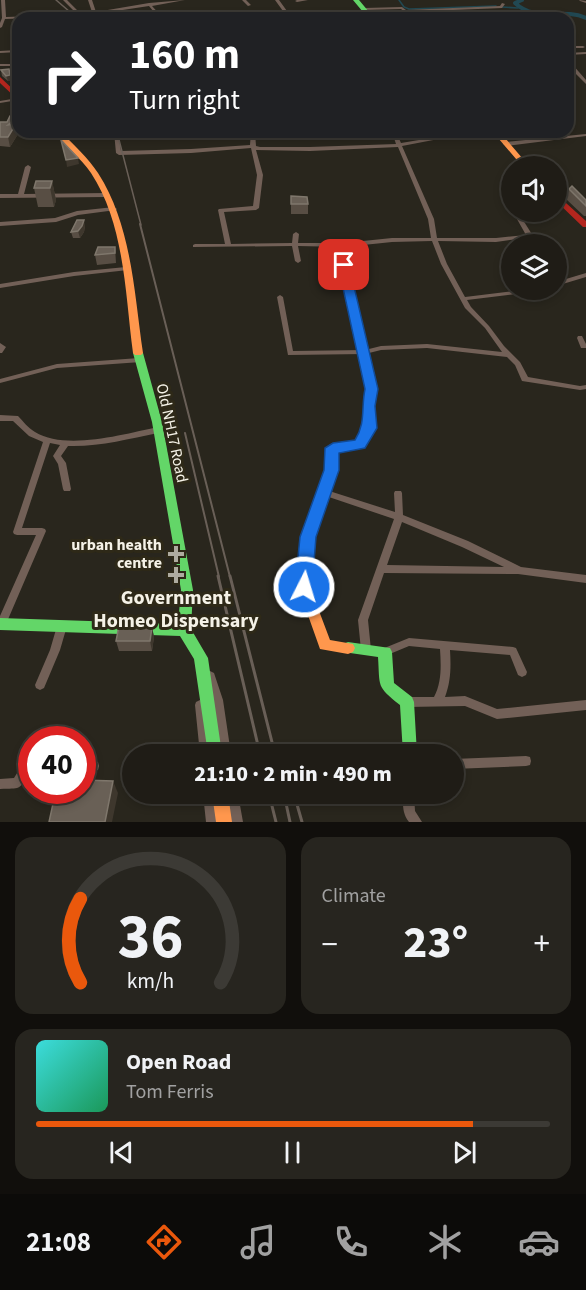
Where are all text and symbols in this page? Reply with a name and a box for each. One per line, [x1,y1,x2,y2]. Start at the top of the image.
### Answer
text: 160 m [129,25,240,85]
icon: right [30,36,108,114]
text: Turn right [129,81,240,120]
map controls [501,156,567,300]
button: sound [501,156,567,222]
button: layers [501,234,567,300]
pin [318,239,369,290]
icon: arrive [327,248,360,281]
street label: Old NH17 Road [151,381,193,485]
place label: urban health centre [71,534,162,574]
marker: urban health centre [167,545,185,563]
position arrow [272,555,336,619]
marker: Government Homeo Dispensary [167,566,185,584]
place label: Government Homeo Dispensary [93,584,259,635]
speed limit sign: 40 [18,726,96,804]
text: 21:10 · 2 min · 490 m [194,758,392,790]
text: Climate [322,882,386,910]
text: 36 [117,893,183,982]
text: 23° [403,911,468,975]
text: − [322,921,338,968]
text: + [534,921,550,968]
text: km/h [126,966,174,997]
text: Open Road [126,1046,231,1078]
text: Tom Ferris [126,1078,214,1106]
icon: previous [105,1136,138,1169]
icon: pause [276,1136,309,1169]
icon: next [448,1136,481,1169]
icon: directions [143,1221,185,1263]
icon: music [237,1221,279,1263]
icon: phone [330,1221,372,1263]
icon: climate [424,1221,466,1263]
icon: car [518,1221,560,1263]
text: 21:08 [26,1223,91,1262]

